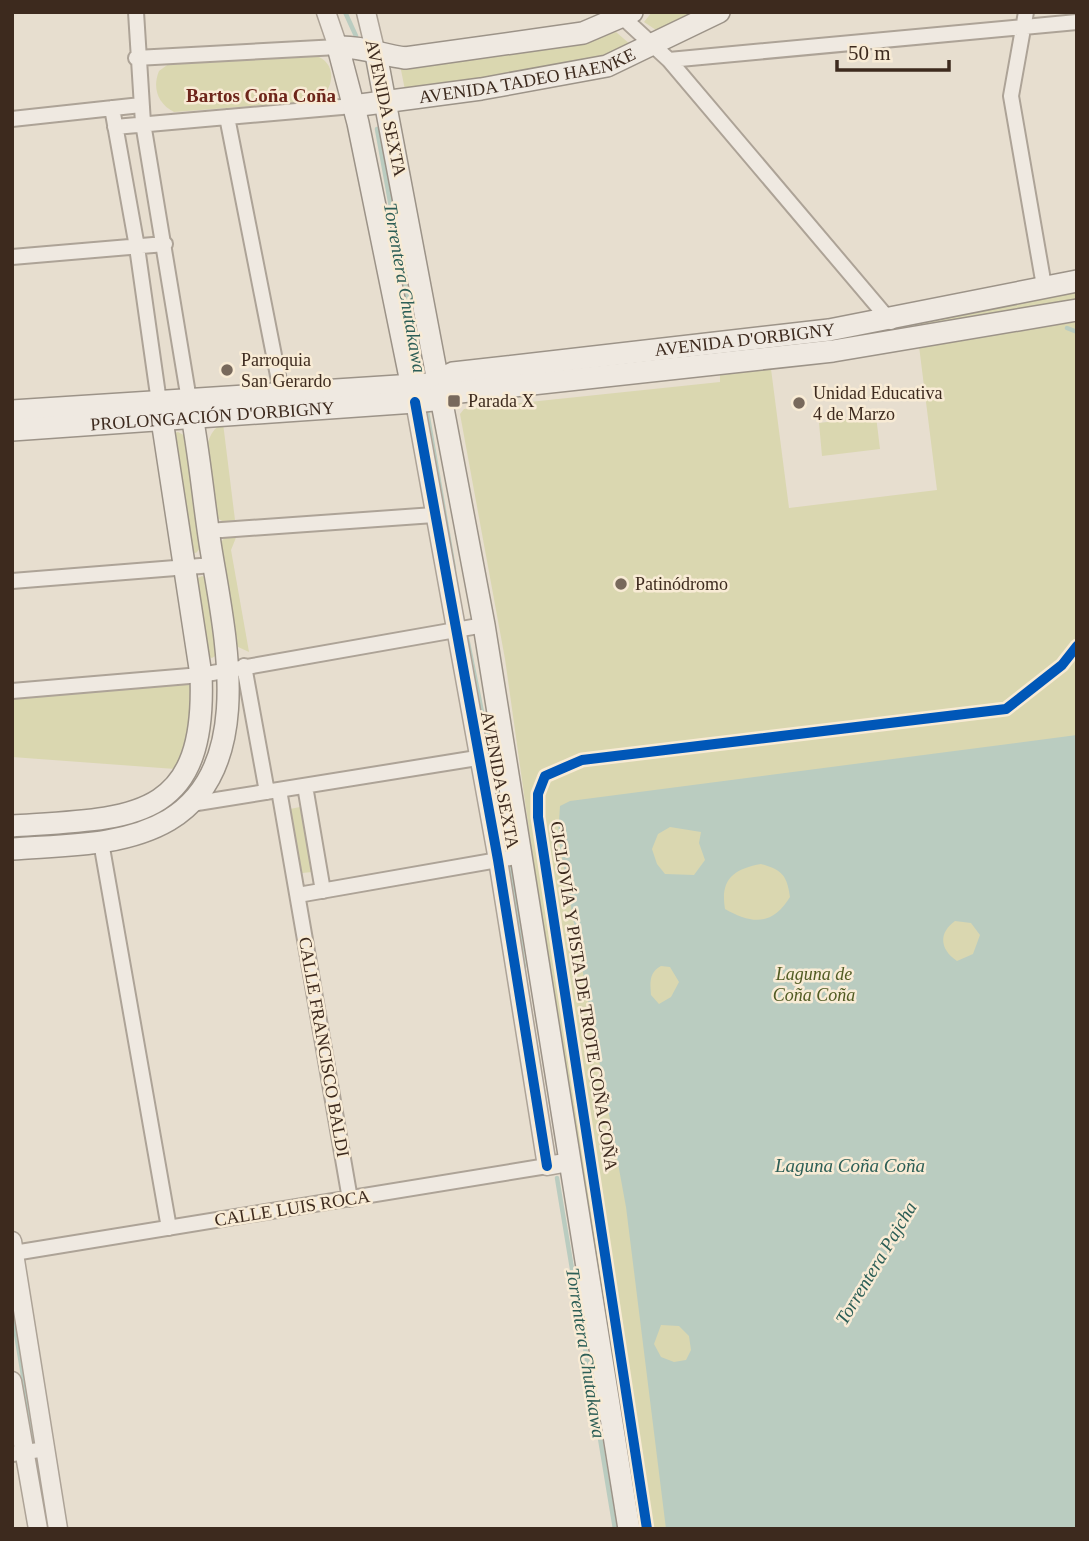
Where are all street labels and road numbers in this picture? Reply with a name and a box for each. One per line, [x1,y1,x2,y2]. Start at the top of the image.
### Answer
street label: AVENIDA SEXTA [362,38,410,178]
street label: AVENIDA TADEO HAENKE [418,44,639,107]
street label: AVENIDA D'ORBIGNY [654,319,836,360]
street label: PROLONGACIÓN D'ORBIGNY [90,398,335,435]
street label: AVENIDA SEXTA [477,710,523,850]
street label: CICLOVÍA Y PISTA DE TROTE COÑA COÑA [546,819,623,1172]
street label: CALLE FRANCISCO BALDI [295,935,353,1159]
street label: CALLE LUIS ROCA [213,1186,371,1230]

